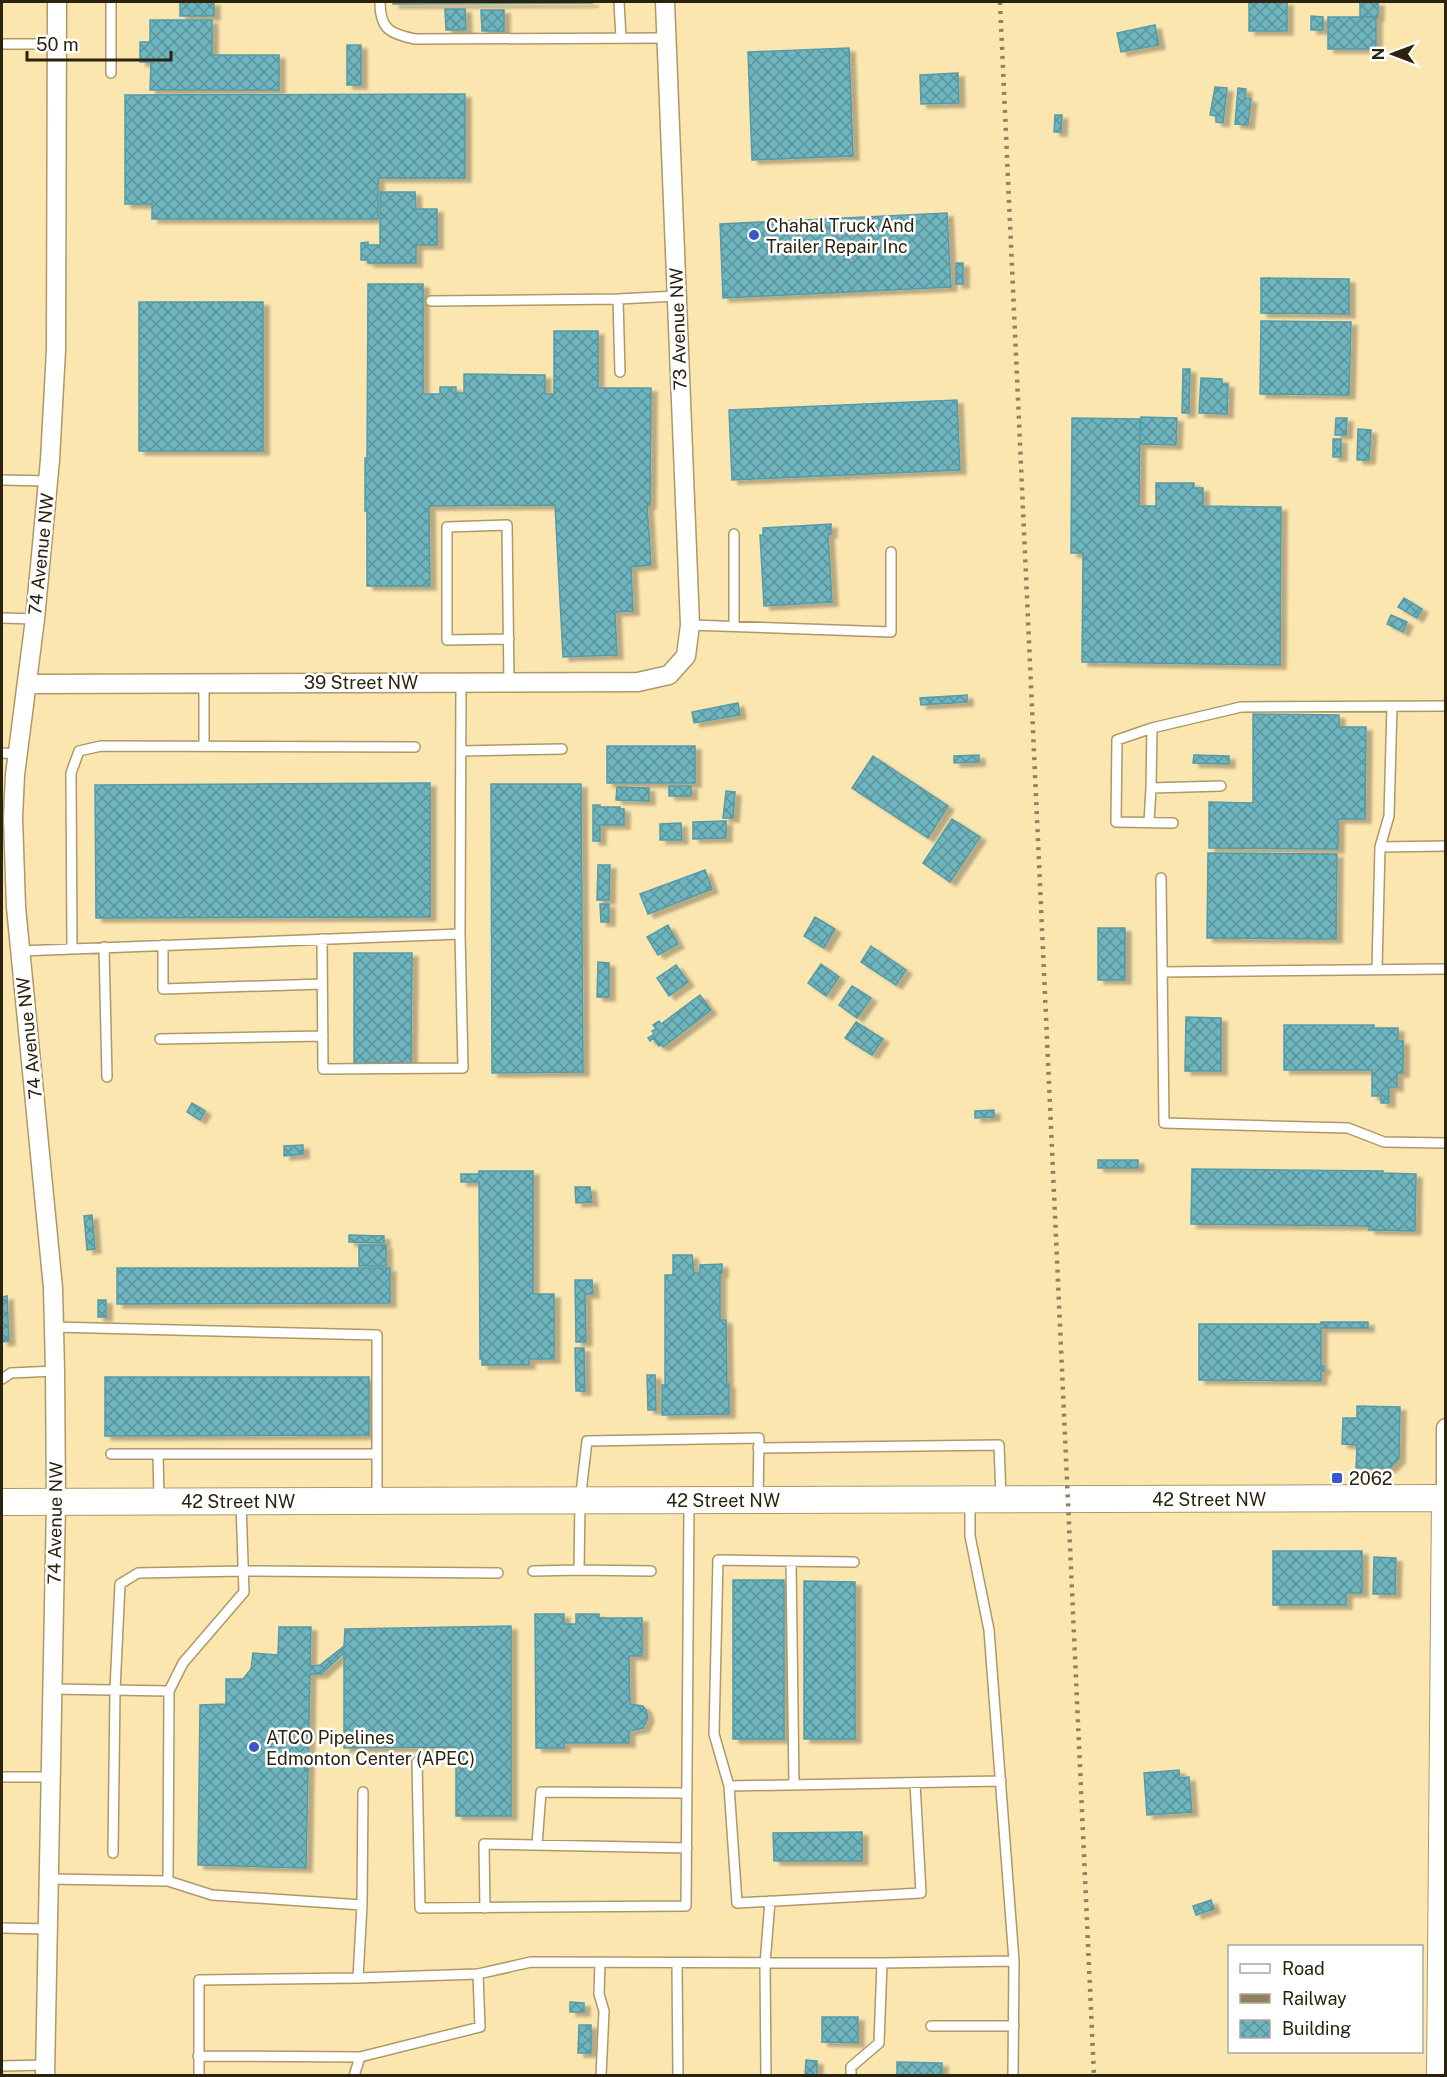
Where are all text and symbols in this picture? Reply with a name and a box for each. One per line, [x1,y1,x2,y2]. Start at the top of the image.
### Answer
scale bar [27,24,171,62]
north arrow [1363,24,1423,84]
text: 50 m [36,34,79,55]
text: N [1369,48,1388,60]
place label: Chahal Truck And Trailer Repair Inc [766,215,914,257]
marker: Chahal Truck And Trailer Repair Inc [747,228,761,242]
street label: 73 Avenue NW [665,267,691,391]
street label: 74 Avenue NW [24,492,58,616]
street label: 39 Street NW [304,672,418,693]
street label: 74 Avenue NW [12,976,46,1100]
street label: 74 Avenue NW [43,1461,67,1585]
place label: 2062 [1349,1468,1393,1489]
marker: 2062 [1330,1471,1344,1485]
street label: 42 Street NW [1152,1489,1266,1510]
street label: 42 Street NW [666,1490,780,1511]
street label: 42 Street NW [181,1491,295,1512]
place label: ATCO Pipelines Edmonton Center (APEC) [266,1727,475,1769]
marker: ATCO Pipelines Edmonton Center (APEC) [247,1740,261,1754]
legend [1228,1945,1423,2053]
text: Road [1282,1958,1325,1979]
text: Railway [1282,1988,1347,2009]
text: Building [1282,2018,1351,2039]

